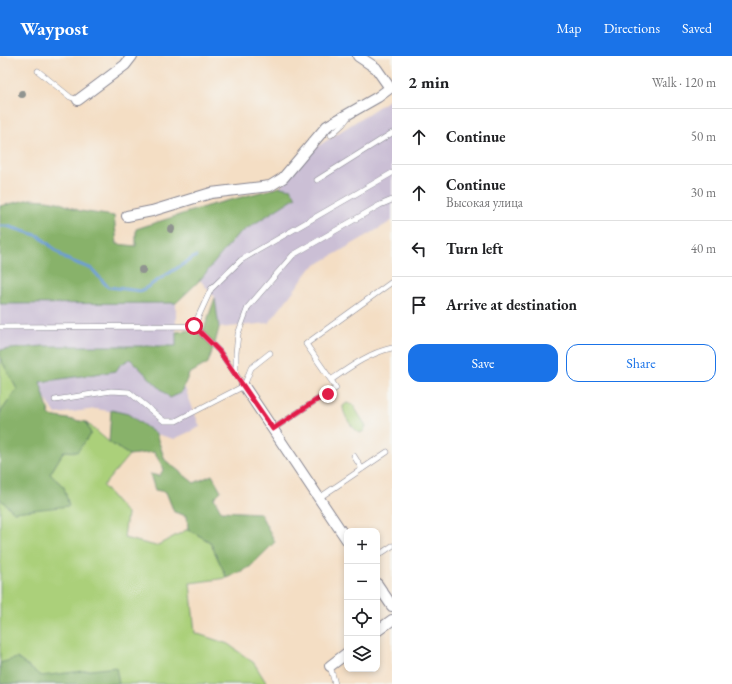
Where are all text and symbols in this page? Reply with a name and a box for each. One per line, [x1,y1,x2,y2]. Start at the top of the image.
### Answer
text: Waypost [20,16,88,41]
text: Map [556,19,582,37]
text: Directions [604,19,660,37]
text: Saved [682,19,712,37]
text: 2 min [408,71,449,93]
text: Walk · 120 m [652,74,716,91]
icon: ahead [408,126,430,148]
text: Continue [446,127,506,146]
text: 50 m [691,128,716,145]
text: Continue [446,175,506,194]
icon: ahead [408,182,430,204]
text: 30 m [691,184,716,201]
text: Высокая улица [446,194,523,211]
icon: left [408,238,430,260]
text: Turn left [446,239,503,258]
text: 40 m [691,240,716,257]
icon: arrive [408,294,430,316]
text: Arrive at destination [446,295,577,314]
route start [185,317,203,335]
button: Save [408,344,558,382]
button: Share [566,344,716,382]
route end [319,385,337,403]
map controls [344,528,380,672]
button: + [344,528,380,564]
button: − [344,564,380,600]
button: locate [344,600,380,636]
button: layers [344,636,380,672]

